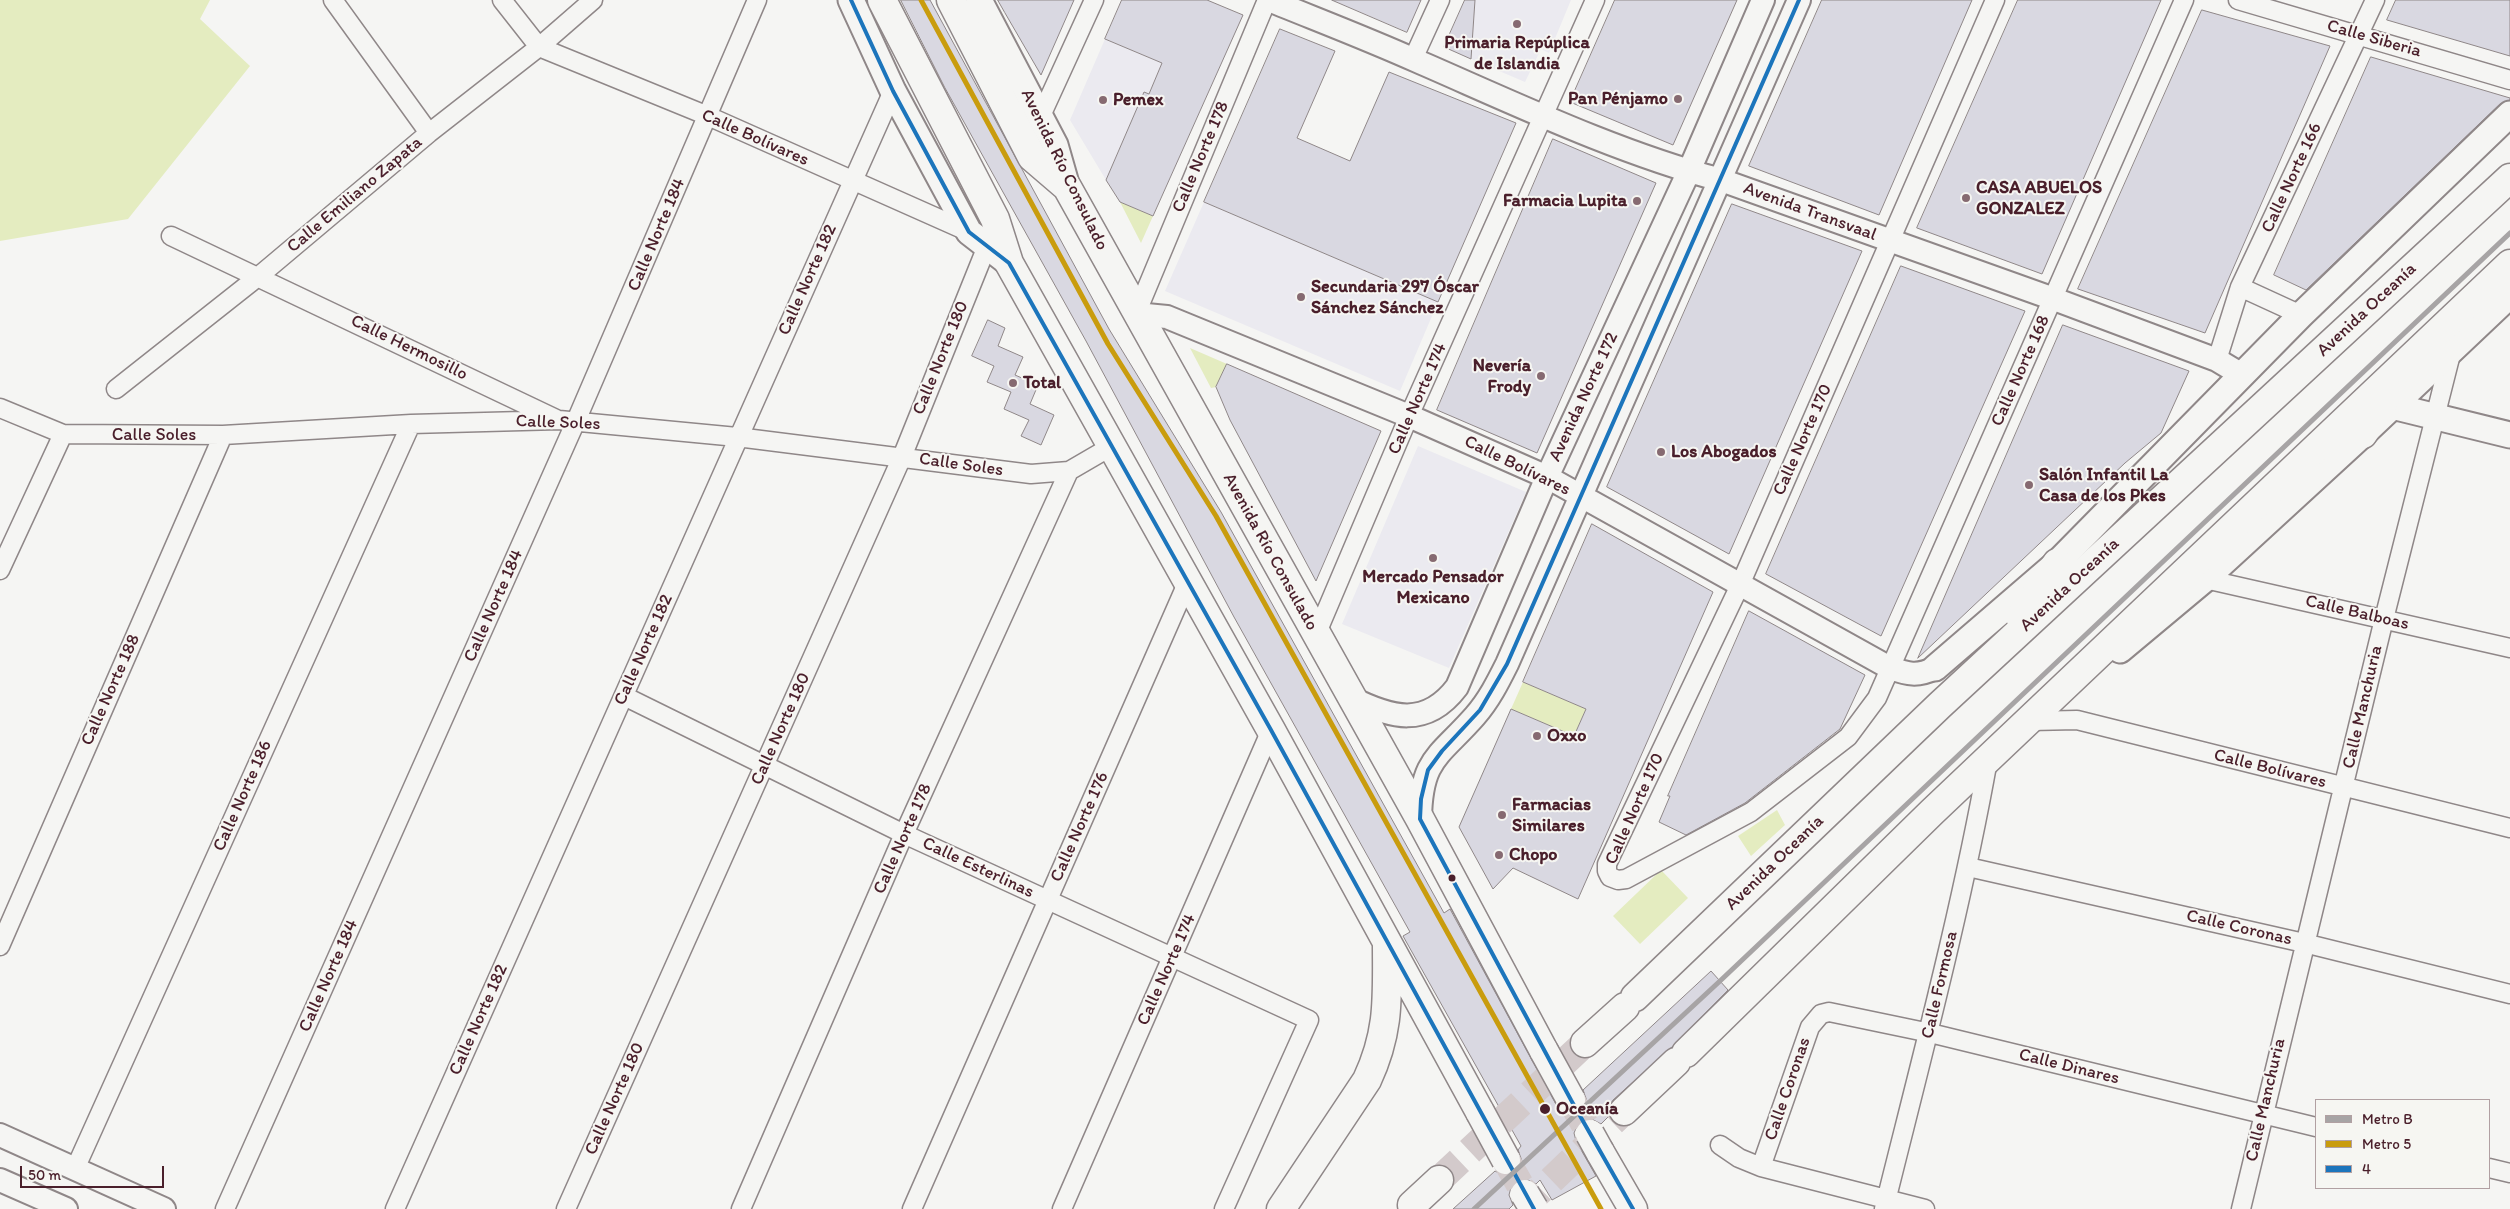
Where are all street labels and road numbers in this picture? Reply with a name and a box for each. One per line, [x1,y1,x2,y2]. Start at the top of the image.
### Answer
street label: Calle Siberia [2324,15,2424,63]
street label: Avenida Río Consulado [1016,86,1112,254]
street label: Calle Norte 178 [1168,98,1234,216]
street label: Calle Bolívares [698,105,812,171]
street label: Calle Norte 166 [2257,120,2327,236]
street label: Calle Emiliano Zapata [283,132,427,258]
street label: Calle Norte 184 [623,175,691,295]
street label: Avenida Transvaal [1740,178,1880,246]
street label: Calle Norte 182 [774,221,842,339]
street label: Avenida Oceanía [2313,258,2421,362]
street label: Calle Norte 180 [908,298,974,418]
street label: Calle Hermosillo [347,310,471,386]
street label: Calle Norte 168 [1987,312,2055,430]
street label: Avenida Norte 172 [1545,329,1623,465]
street label: Calle Norte 174 [1384,340,1452,458]
street label: Calle Norte 170 [1769,381,1837,499]
street label: Calle Soles [515,411,601,435]
street label: Calle Soles [112,424,196,446]
street label: Calle Bolívares [1460,431,1574,501]
street label: Calle Soles [918,448,1004,482]
street label: Avenida Río Consulado [1218,469,1322,635]
street label: Avenida Oceanía [2016,533,2124,637]
street label: Calle Norte 184 [460,547,528,665]
street label: Calle Norte 182 [610,591,678,709]
street label: Calle Balboas [2303,591,2411,635]
street label: Calle Norte 188 [77,631,145,749]
street label: Calle Manchuria [2338,643,2388,771]
street label: Calle Norte 180 [747,669,815,789]
street label: Calle Norte 186 [209,737,277,855]
street label: Calle Bolívares [2211,745,2329,793]
street label: Calle Norte 170 [1601,750,1669,868]
street label: Calle Norte 176 [1046,769,1114,885]
street label: Calle Norte 178 [869,780,937,898]
street label: Avenida Oceanía [1721,811,1829,915]
street label: Calle Esterlinas [919,833,1037,903]
street label: Calle Coronas [2184,905,2294,951]
street label: Calle Norte 174 [1133,911,1201,1029]
street label: Calle Norte 184 [295,917,363,1035]
street label: Calle Formosa [1917,929,1963,1041]
street label: Calle Norte 182 [445,961,513,1079]
street label: Calle Coronas [1760,1034,1816,1144]
street label: Calle Manchuria [2241,1036,2291,1164]
street label: Calle Norte 180 [581,1039,649,1159]
street label: Calle Dinares [2016,1044,2122,1090]

